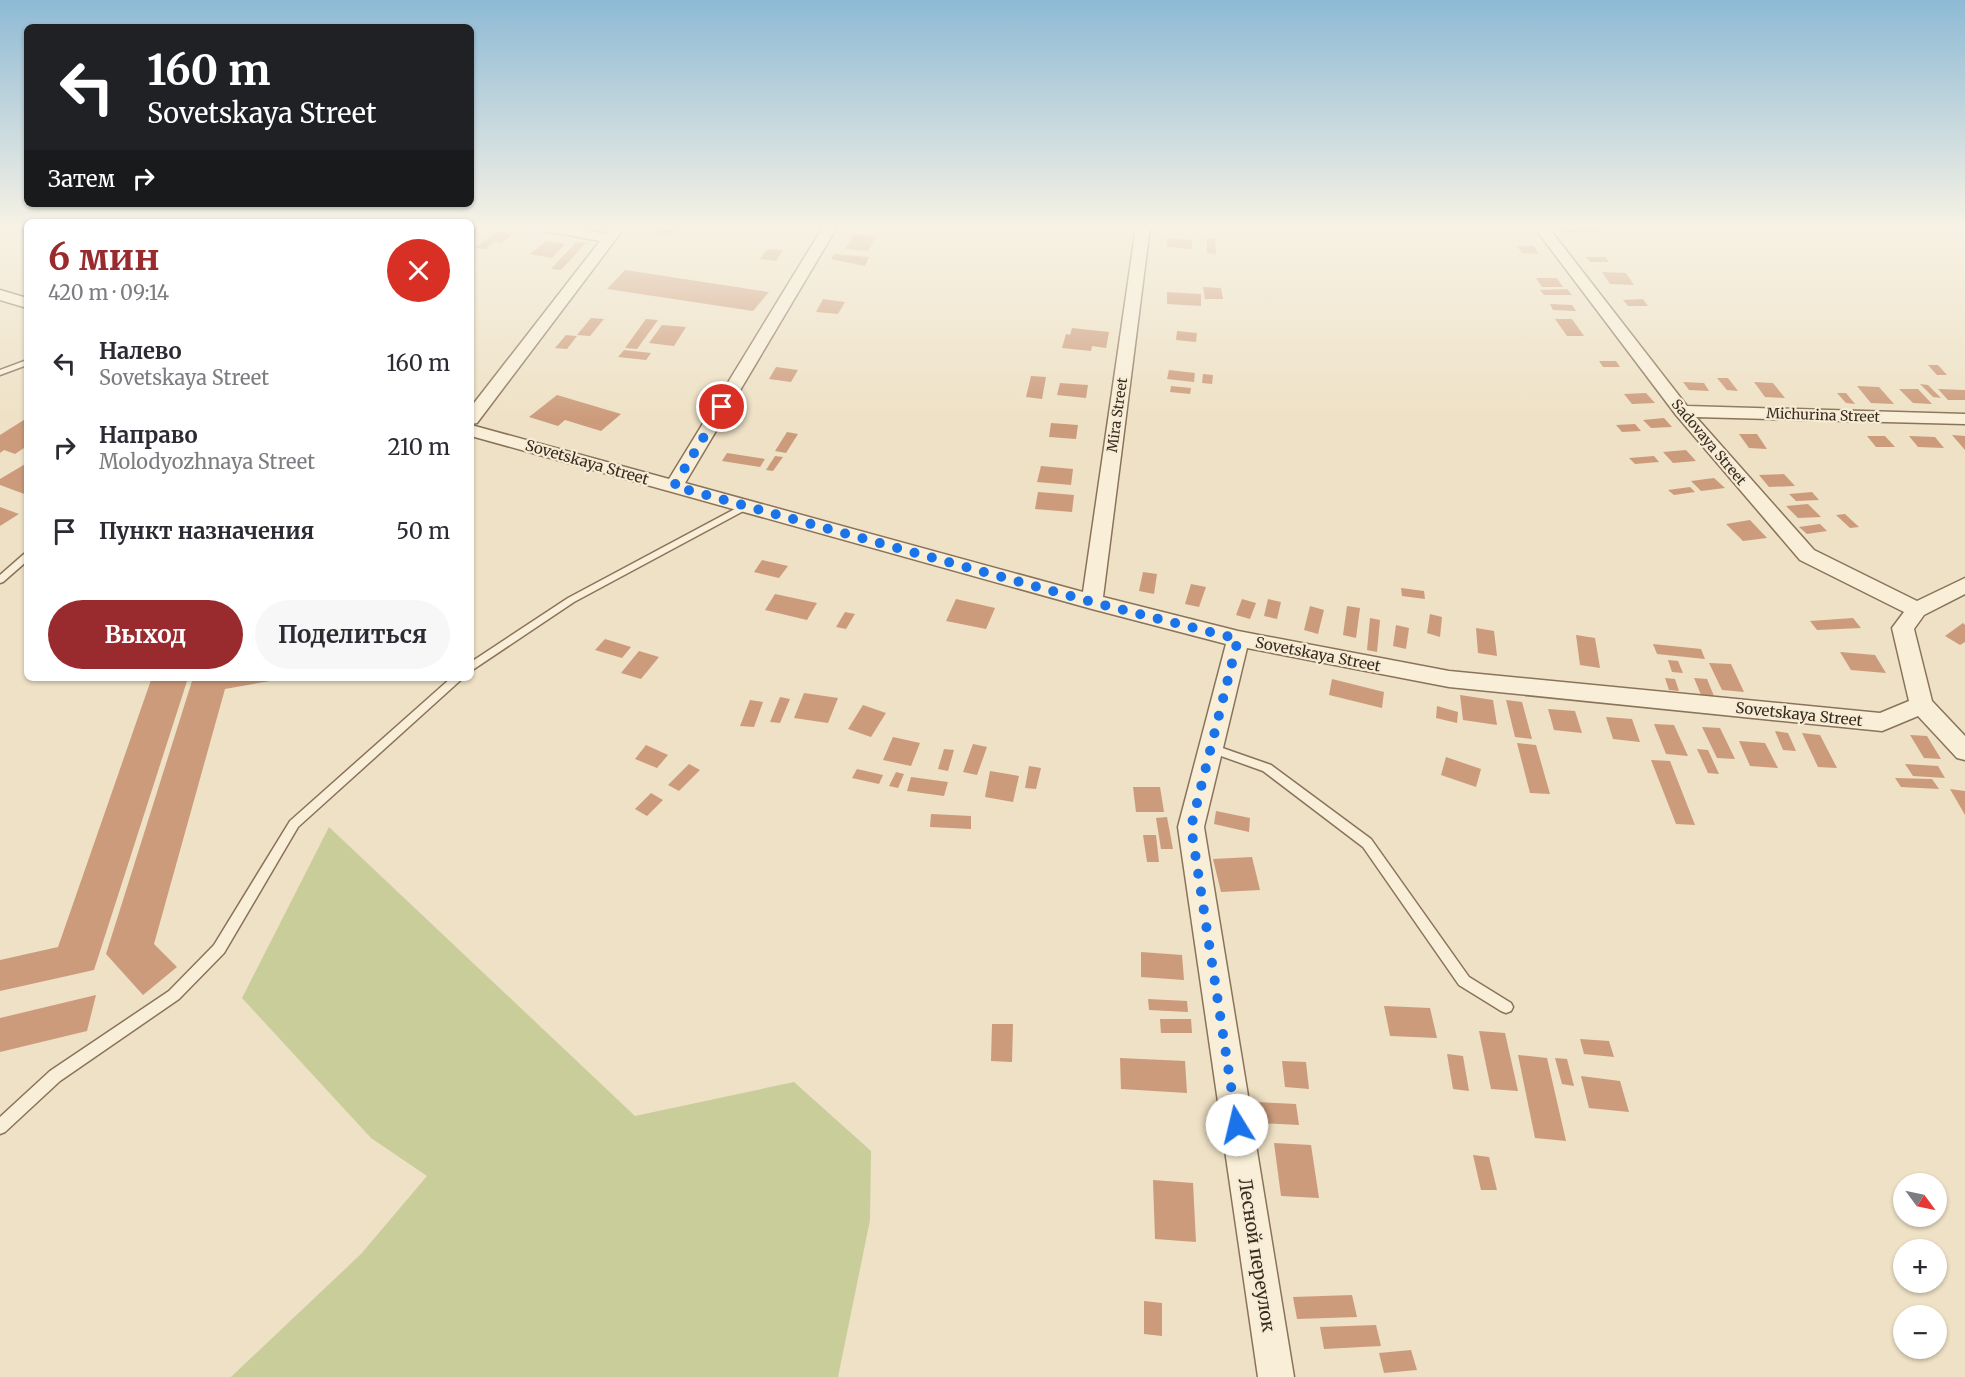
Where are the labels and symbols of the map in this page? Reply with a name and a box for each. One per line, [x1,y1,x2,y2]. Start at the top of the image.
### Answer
street label: Mira Street [1103,376,1131,454]
pin [696,381,747,432]
street label: Sadovaya Street [1668,395,1751,489]
street label: Michurina Street [1766,404,1881,426]
street label: Sovetskaya Street [523,435,651,489]
street label: Sovetskaya Street [1254,633,1383,676]
street label: Sovetskaya Street [1735,698,1864,730]
position arrow [1205,1093,1269,1157]
north arrow [1893,1173,1947,1227]
street label: Лесной переулок [1233,1177,1281,1334]

